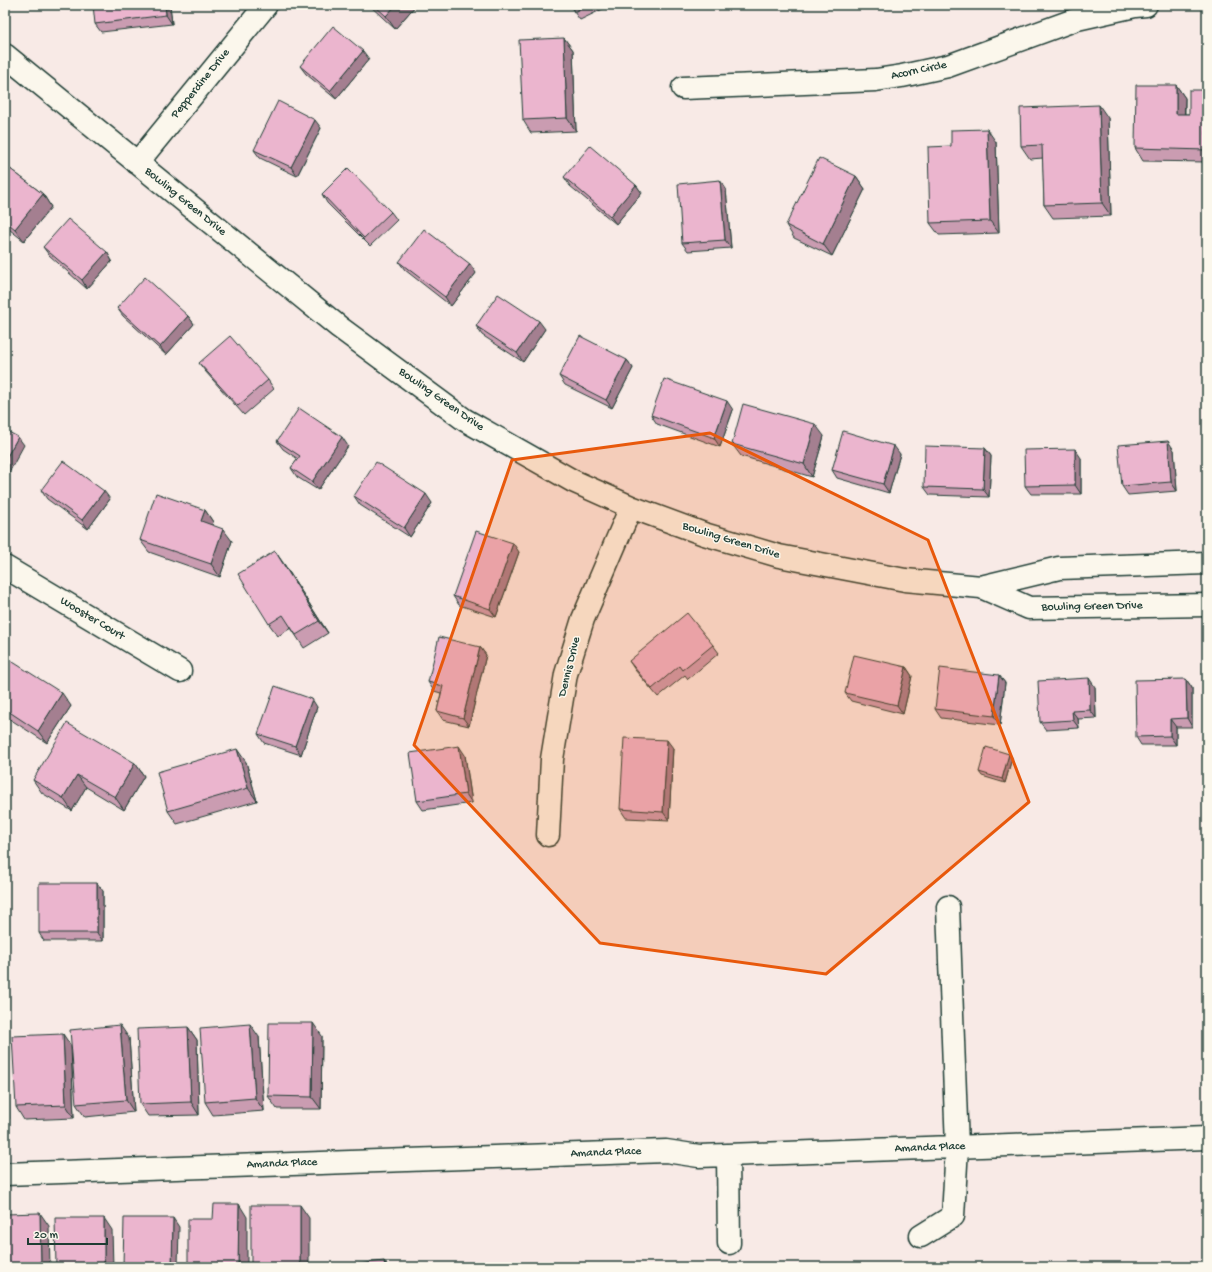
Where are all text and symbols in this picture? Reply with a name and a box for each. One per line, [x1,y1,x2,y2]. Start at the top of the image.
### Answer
street label: Pepperdine Drive [168,46,234,122]
street label: Acorn Circle [890,58,949,84]
street label: Bowling Green Drive [140,164,229,240]
street label: Bowling Green Drive [395,365,487,435]
street label: Bowling Green Drive [680,519,782,563]
street label: Wooster Court [57,594,128,644]
street label: Bowling Green Drive [1040,599,1144,615]
street label: Dennis Drive [556,635,584,699]
street label: Amanda Place [894,1140,966,1156]
street label: Amanda Place [570,1145,642,1161]
street label: Amanda Place [246,1156,318,1172]
scale bar [28,1220,107,1246]
text: 20 m [34,1229,59,1243]

